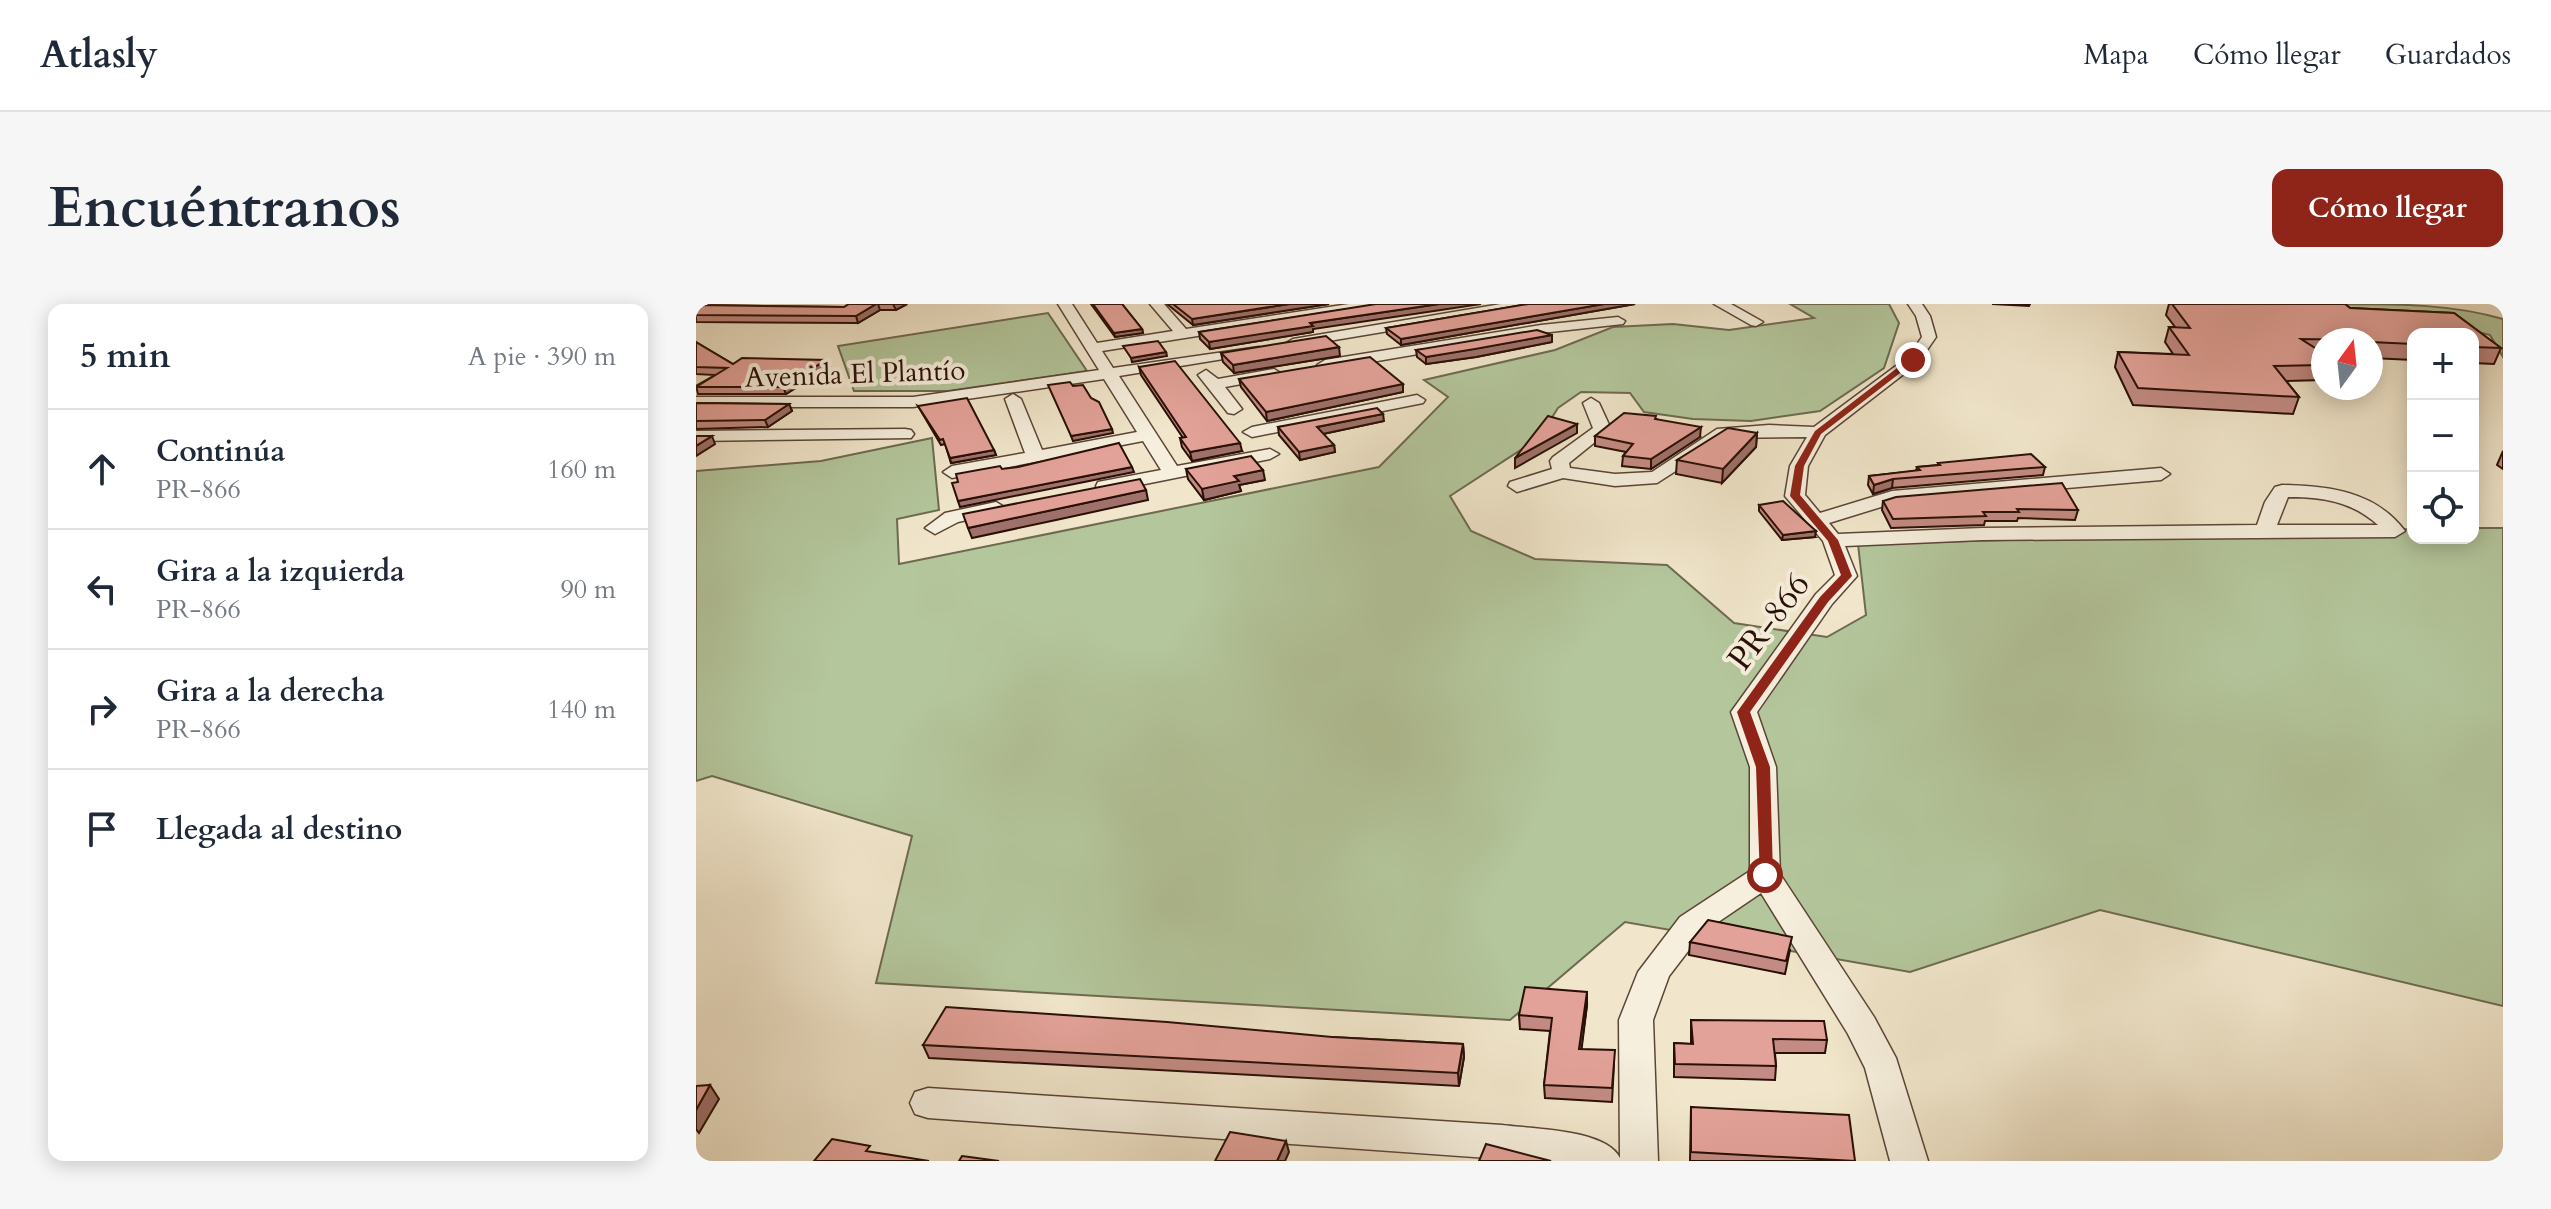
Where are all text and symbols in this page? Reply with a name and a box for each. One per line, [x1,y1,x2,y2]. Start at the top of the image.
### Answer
text: Atlasly [40,29,158,81]
text: Mapa [2083,36,2149,74]
text: Cómo llegar [2193,36,2341,74]
text: Guardados [2385,36,2511,74]
button: Cómo llegar [2272,169,2503,247]
text: Encuéntranos [48,171,401,246]
north arrow [2311,328,2383,400]
map controls [2407,328,2479,544]
button: + [2407,328,2479,400]
text: 5 min [80,333,171,379]
text: A pie · 390 m [468,339,616,374]
route end [1895,342,1931,378]
street label: Avenida El Plantío [744,351,966,397]
button: − [2407,400,2479,472]
text: Continúa [156,431,286,472]
icon: ahead [80,447,124,491]
text: 160 m [547,452,616,487]
text: PR-866 [156,472,241,507]
button: locate [2407,472,2479,544]
text: Gira a la izquierda [156,551,405,592]
street label: PR-866 [1717,563,1821,680]
icon: left [80,567,124,611]
text: 90 m [560,572,616,607]
text: PR-866 [156,592,241,627]
text: Gira a la derecha [156,671,385,712]
icon: right [80,687,124,731]
text: 140 m [547,692,616,727]
text: PR-866 [156,712,241,747]
icon: arrive [80,807,124,851]
text: Llegada al destino [156,809,402,850]
route start [1747,857,1783,893]

